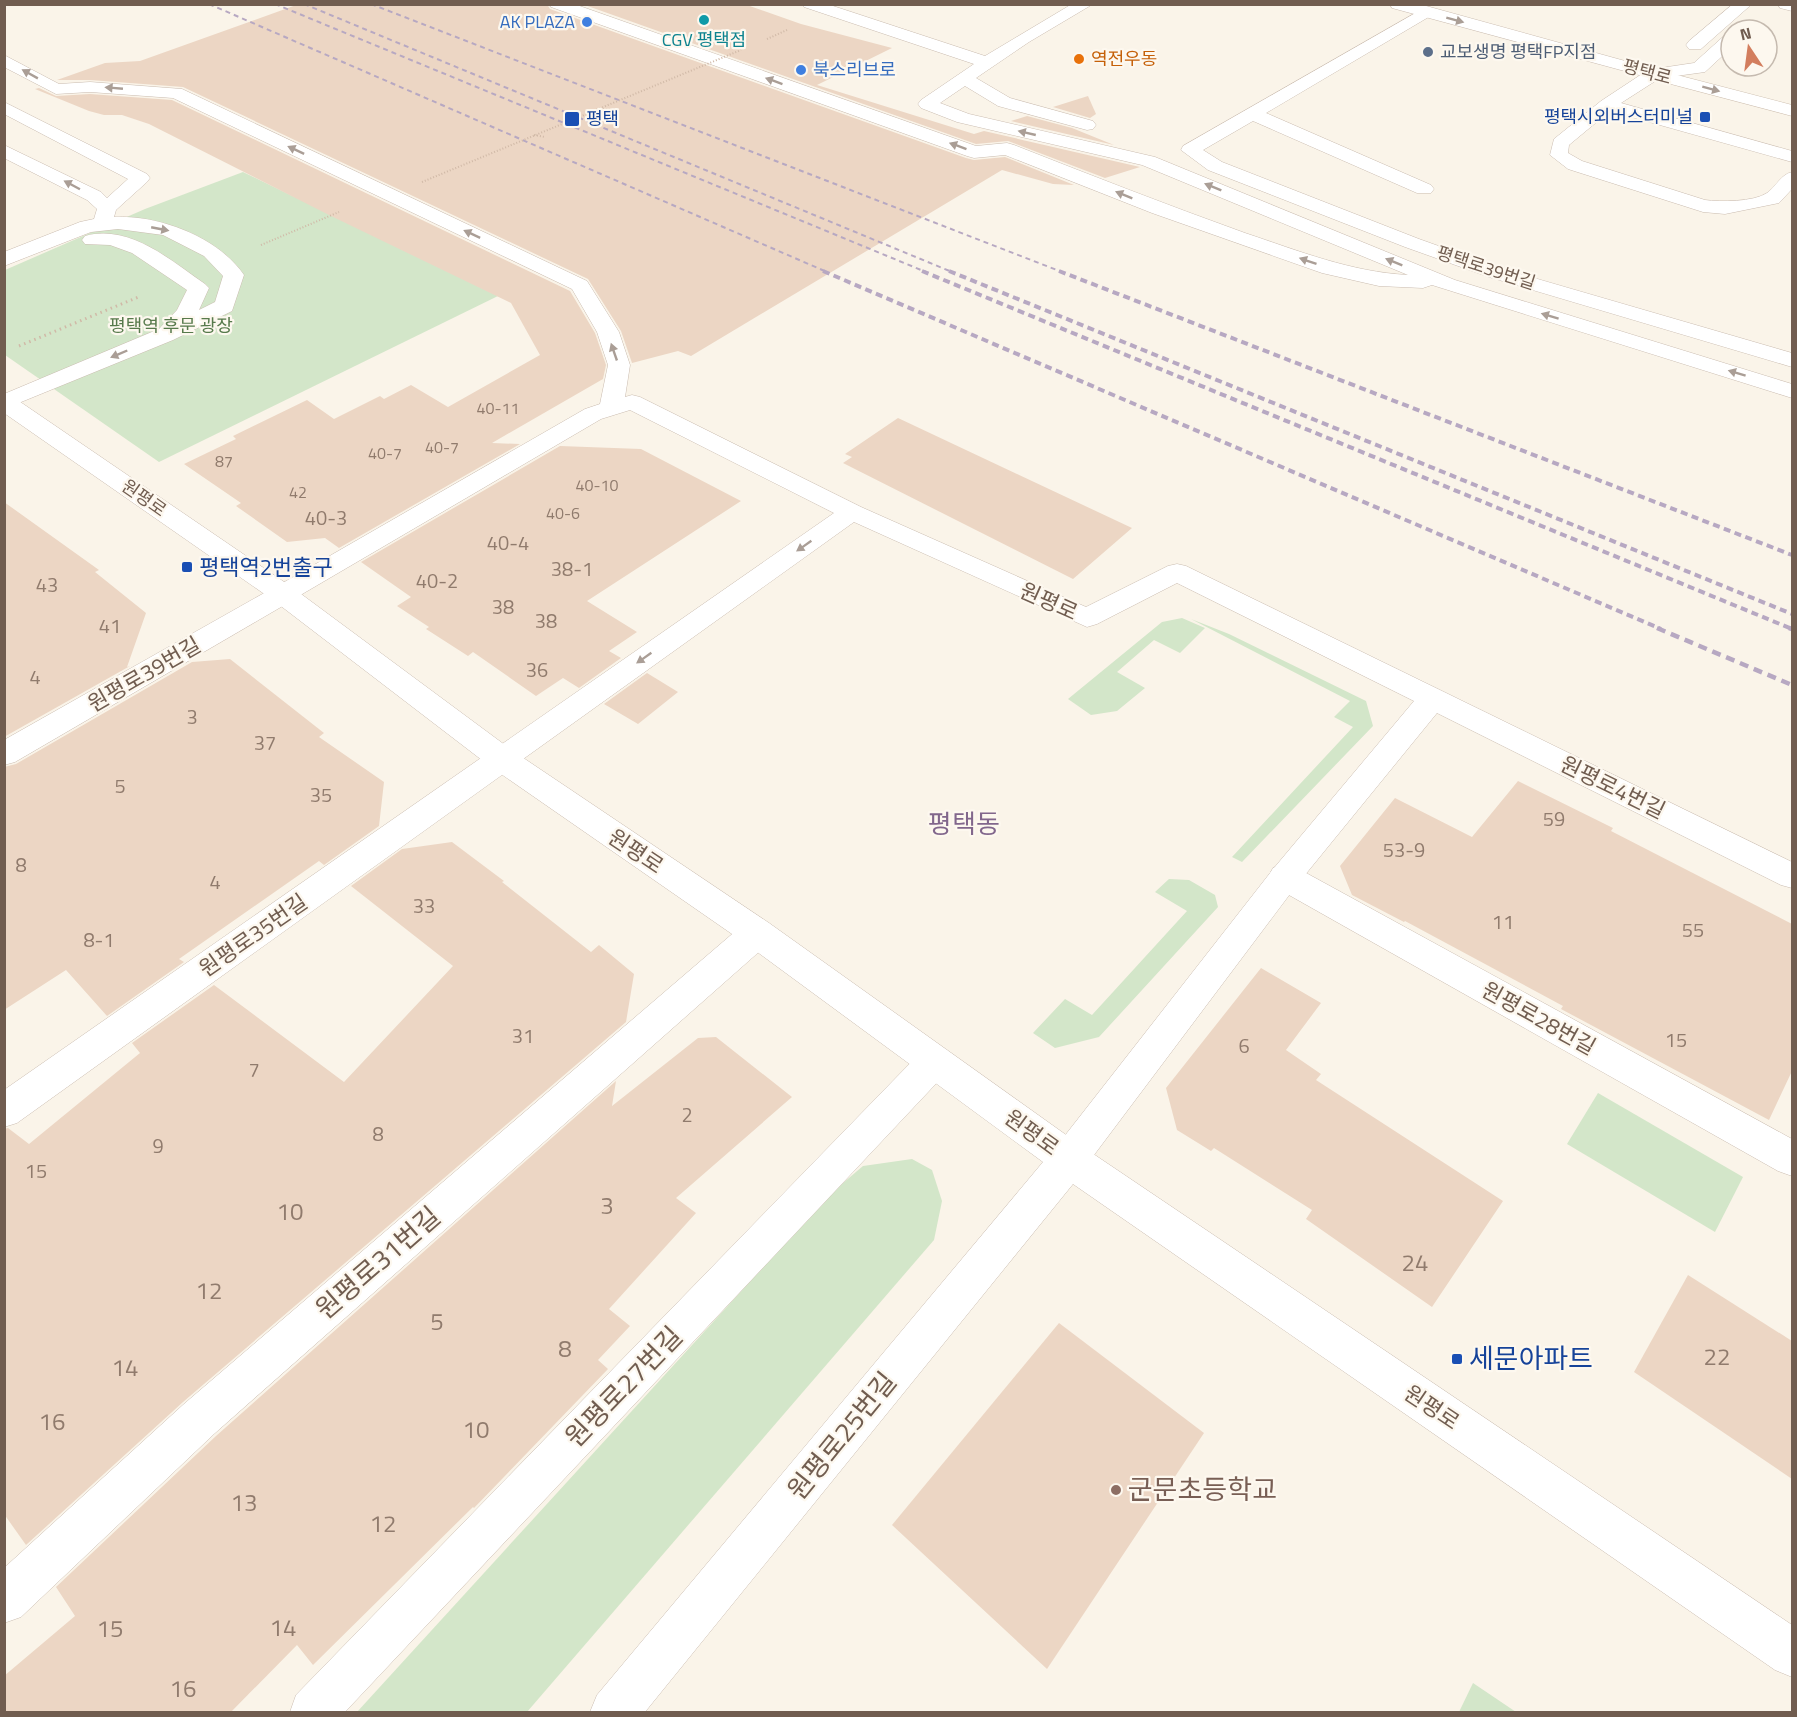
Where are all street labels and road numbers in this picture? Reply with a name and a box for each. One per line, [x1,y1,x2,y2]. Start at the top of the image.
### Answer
street label: 평택로 [1620,52,1675,91]
street label: 평택로39번길 [1433,239,1539,296]
street label: 원평로 [116,472,172,523]
street label: 원평로 [1014,573,1084,629]
street label: 원평로39번길 [83,631,205,717]
street label: 원평로4번길 [1555,747,1671,827]
street label: 원평로 [601,820,671,882]
street label: 원평로35번길 [192,885,314,985]
street label: 원평로28번길 [1476,973,1602,1063]
street label: 원평로 [997,1100,1067,1164]
street label: 원평로31번길 [305,1196,449,1328]
street label: 원평로27번길 [555,1316,691,1456]
street label: 원평로25번길 [776,1362,905,1508]
street label: 원평로 [1397,1376,1467,1438]

